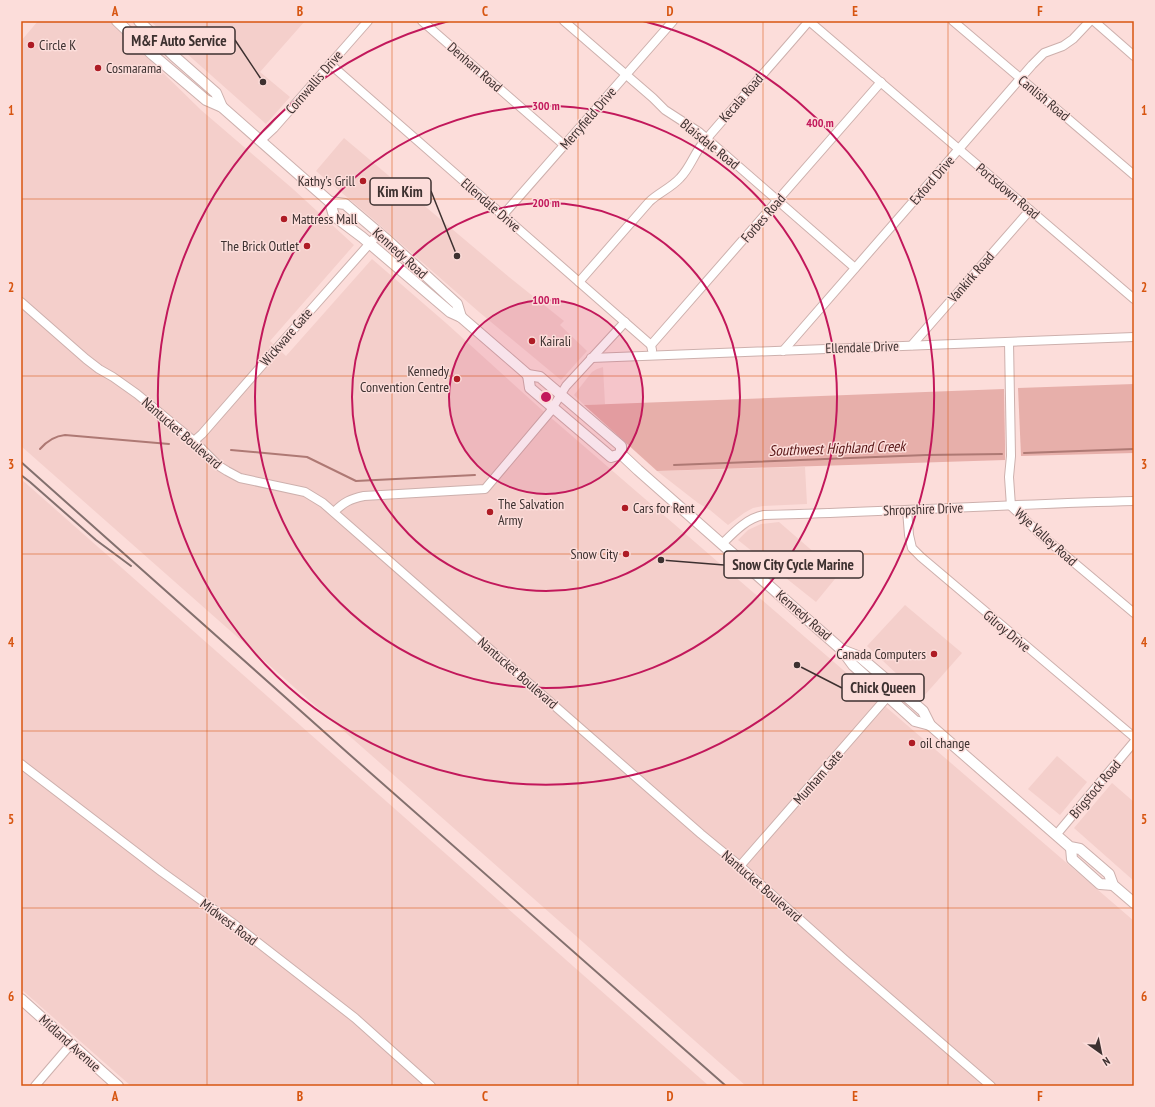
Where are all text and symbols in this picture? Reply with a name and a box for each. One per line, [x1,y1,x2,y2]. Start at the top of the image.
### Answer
text: A [111,3,119,20]
text: B [297,3,303,20]
text: C [482,3,488,20]
text: D [667,3,674,20]
text: E [852,3,858,20]
text: F [1037,3,1043,20]
callout: M&F Auto Service [123,27,235,54]
text: M&F Auto Service [131,31,227,50]
place label: Circle K [39,36,76,54]
street label: Denham Road [444,38,506,96]
marker: Circle K [26,40,36,50]
street label: Cornwallis Drive [281,46,347,118]
place label: Cosmarama [106,59,162,77]
marker: Cosmarama [93,63,103,73]
street label: Kecala Road [715,70,767,126]
street label: Canlish Road [1014,71,1074,125]
street label: Merryfield Drive [556,83,620,153]
text: 300 m [532,98,560,113]
text: 1 [8,102,14,119]
text: 1 [1141,102,1147,119]
street label: Blaisdale Road [677,115,743,173]
text: 400 m [806,115,834,130]
street label: Exford Drive [906,151,958,208]
street label: Portsdown Road [972,159,1044,223]
place label: Kathy's Grill [298,172,356,190]
street label: Ellendale Drive [457,174,525,236]
marker: Kathy's Grill [358,176,368,186]
callout: Kim Kim [370,178,431,205]
text: Kim Kim [377,182,423,201]
street label: Forbes Road [737,190,789,246]
text: 200 m [532,195,560,210]
place label: Mattress Mall [292,210,358,228]
marker: Mattress Mall [279,214,289,224]
street label: Kennedy Road [369,224,431,282]
place label: The Brick Outlet [221,237,299,255]
marker: The Brick Outlet [302,241,312,251]
street label: Vankirk Road [943,248,998,307]
text: 2 [8,279,14,296]
text: 2 [1141,279,1147,296]
text: 100 m [532,292,560,307]
street label: Wickware Gate [256,304,316,370]
place label: Kairali [540,332,571,350]
marker: Kairali [527,336,537,346]
street label: Ellendale Drive [825,337,899,357]
place label: Kennedy Convention Centre [360,362,450,396]
marker: Kennedy Convention Centre [452,374,462,384]
centre of rings [539,390,553,404]
street label: Nantucket Boulevard [138,393,226,473]
water label: Southwest Highland Creek [768,436,908,460]
text: 3 [8,456,14,473]
text: 3 [1141,456,1147,473]
place label: The Salvation Army [498,495,564,529]
place label: Cars for Rent [633,499,695,517]
street label: Shropshire Drive [883,499,964,519]
marker: Cars for Rent [620,503,630,513]
street label: Wye Valley Road [1011,504,1081,570]
marker: The Salvation Army [485,507,495,517]
place label: Snow City [570,545,619,563]
marker: Snow City [621,549,631,559]
callout: Snow City Cycle Marine [724,551,863,578]
text: Snow City Cycle Marine [732,555,854,574]
street label: Kennedy Road [772,586,836,644]
street label: Gilroy Drive [980,606,1034,656]
street label: Nantucket Boulevard [474,633,562,713]
text: 4 [8,634,15,651]
text: 4 [1141,634,1148,651]
place label: Canada Computers [836,645,926,663]
marker: Canada Computers [929,649,939,659]
callout: Chick Queen [842,674,924,701]
text: Chick Queen [850,678,916,697]
place label: oil change [920,734,970,752]
marker: oil change [907,738,917,748]
street label: Munham Gate [789,746,847,808]
street label: Brigstock Road [1065,756,1125,822]
text: 5 [8,811,14,828]
text: 5 [1141,811,1147,828]
street label: Nantucket Boulevard [718,846,806,926]
street label: Midwest Road [197,895,261,949]
text: 6 [8,988,14,1005]
text: 6 [1141,988,1147,1005]
street label: Midland Avenue [35,1011,105,1076]
north arrow [1081,1033,1121,1073]
text: N [1100,1054,1113,1069]
text: A [111,1088,119,1105]
text: B [297,1088,303,1105]
text: C [482,1088,488,1105]
text: D [667,1088,674,1105]
text: E [852,1088,858,1105]
text: F [1037,1088,1043,1105]

